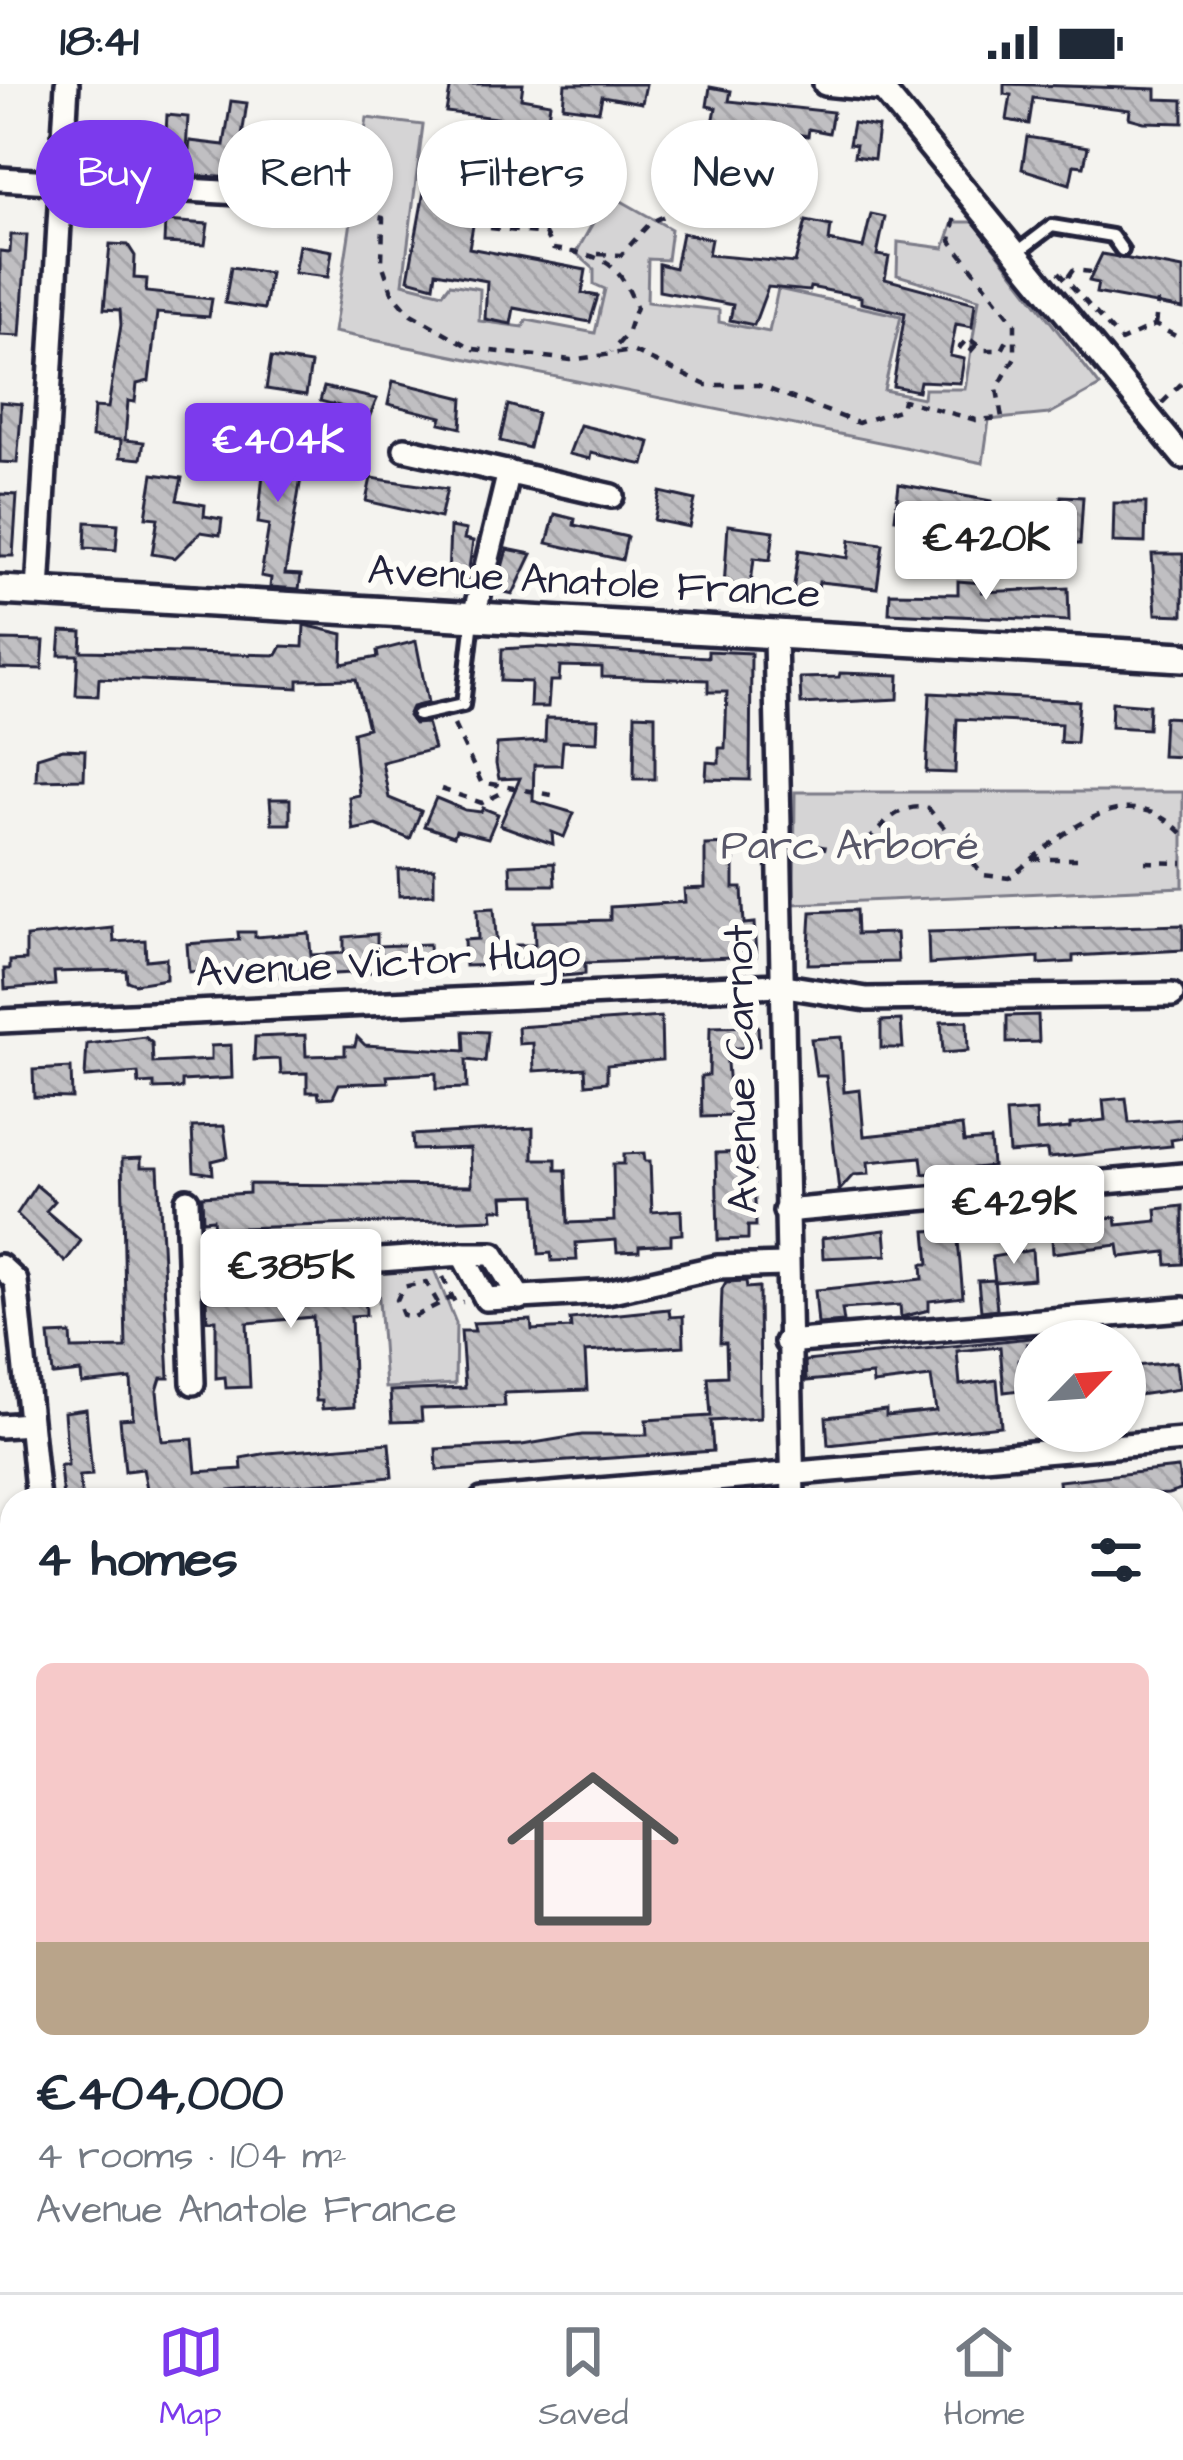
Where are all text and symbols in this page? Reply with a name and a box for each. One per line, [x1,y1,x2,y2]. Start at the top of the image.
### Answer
text: 18:41 [60,11,139,73]
chip: Buy [36,120,194,228]
chip: Rent [218,120,393,228]
chip: Filters [417,120,627,228]
chip: New [651,120,818,228]
pin: €404K [194,403,362,505]
text: €404K [212,415,344,469]
pin: €420K [902,501,1070,603]
text: €420K [922,513,1050,567]
street label: Avenue Anatole France [366,542,822,624]
park label: Parc Arboré [721,818,979,876]
street label: Avenue Carnot [710,924,774,1214]
street label: Avenue Victor Hugo [194,925,582,1003]
pin: €429K [930,1165,1098,1267]
text: €429K [951,1177,1077,1231]
pin: €385K [207,1229,375,1331]
text: €385K [227,1241,355,1295]
north arrow [1014,1320,1146,1452]
map controls [1014,1320,1146,1452]
text: 4 homes [36,1525,238,1596]
icon: filters [1083,1527,1149,1593]
icon: home [485,1741,701,1957]
text: €404,000 [36,2059,284,2130]
text: 4 rooms · 104 m² [36,2130,347,2184]
text: Avenue Anatole France [36,2184,457,2238]
tab: Map [158,2319,224,2437]
tab: Saved [539,2319,628,2437]
tab: Home [943,2319,1025,2437]

